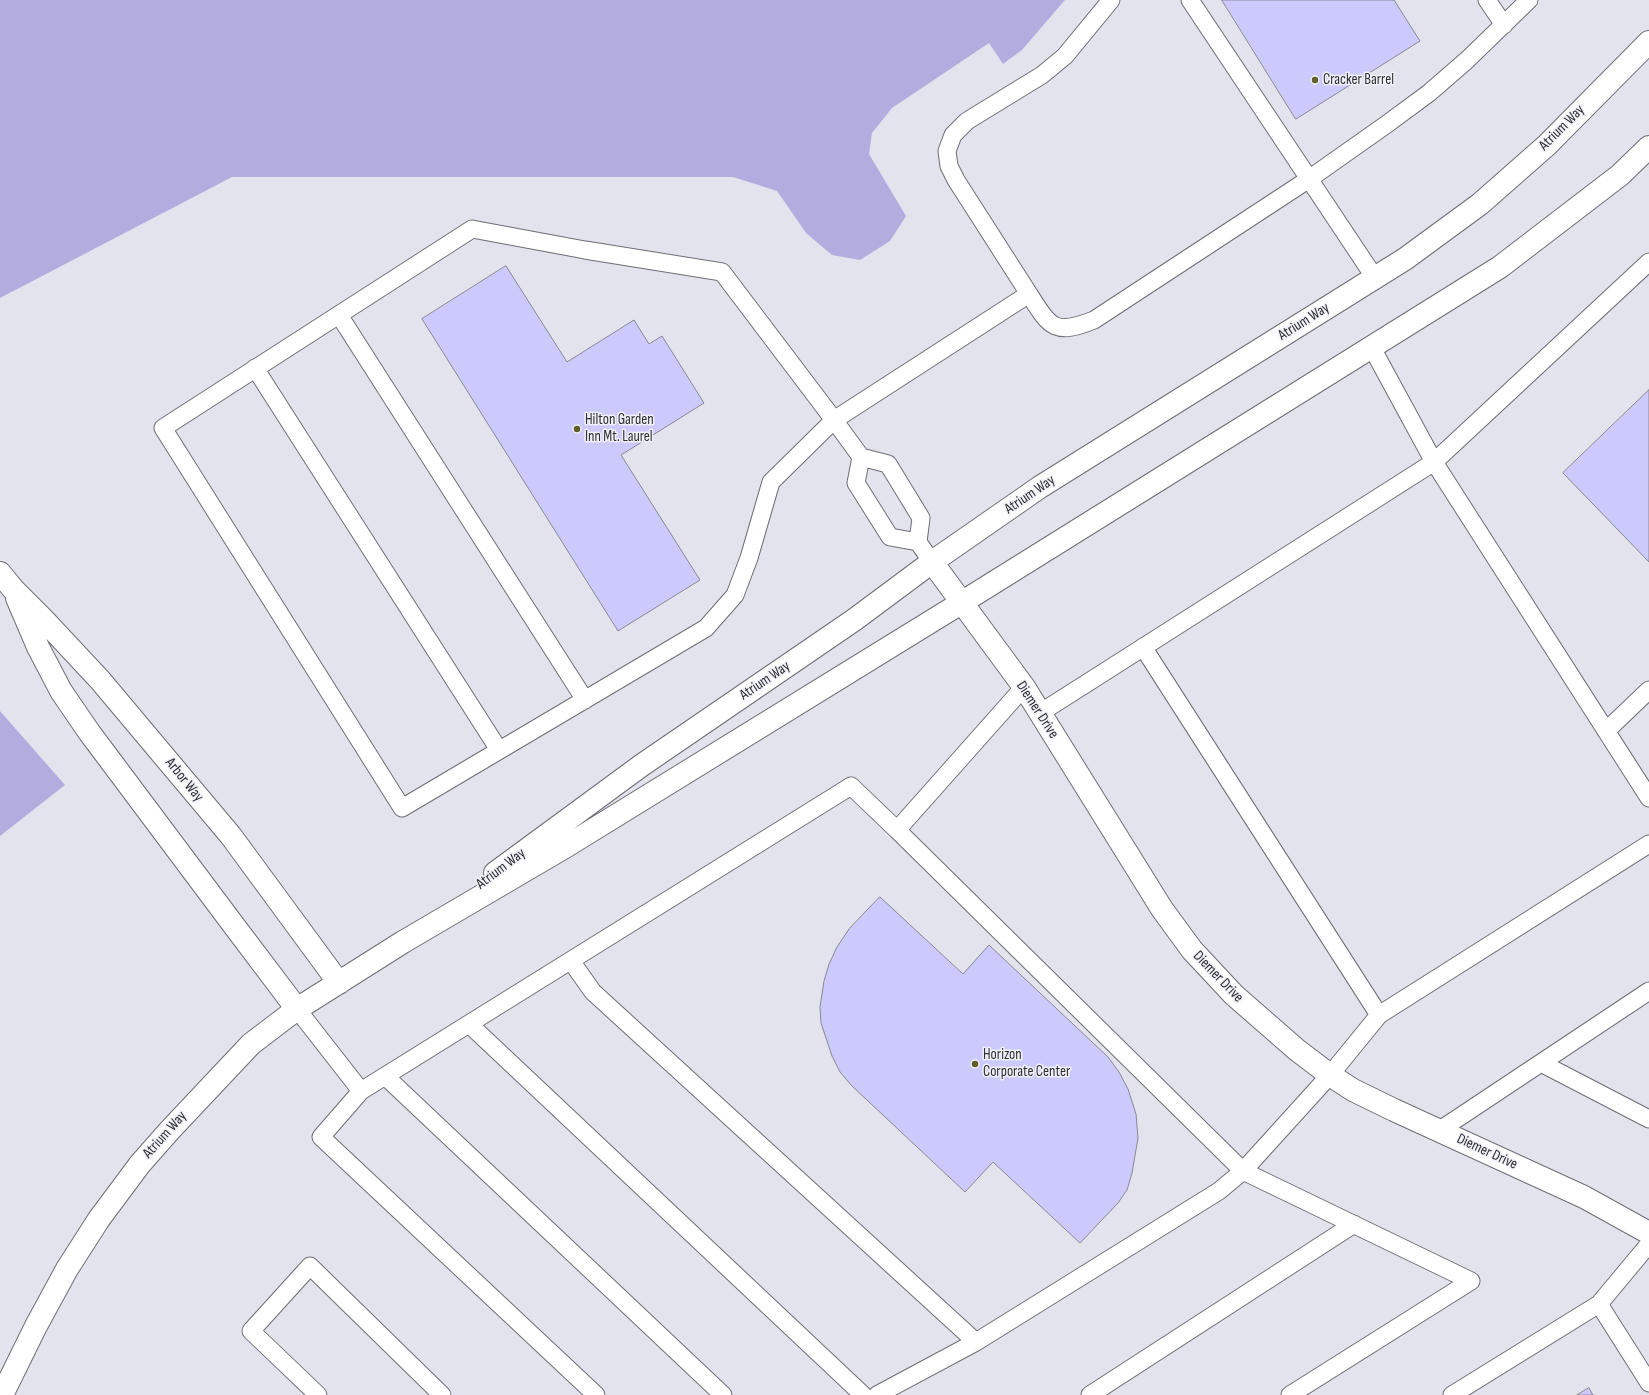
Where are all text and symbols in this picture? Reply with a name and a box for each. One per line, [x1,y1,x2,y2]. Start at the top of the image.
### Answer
place label: Cracker Barrel [1323,71,1394,89]
marker: Cracker Barrel [1310,75,1320,85]
street label: Atrium Way [1535,101,1589,155]
street label: Atrium Way [1275,299,1333,345]
place label: Hilton Garden Inn Mt. Laurel [585,411,654,446]
marker: Hilton Garden Inn Mt. Laurel [572,424,582,434]
street label: Atrium Way [1001,472,1059,518]
street label: Atrium Way [736,658,794,704]
street label: Diemer Drive [1012,678,1062,742]
street label: Arbor Way [161,755,207,805]
street label: Atrium Way [473,845,529,893]
street label: Diemer Drive [1189,947,1247,1007]
place label: Horizon Corporate Center [983,1046,1070,1081]
marker: Horizon Corporate Center [970,1059,980,1069]
street label: Atrium Way [139,1108,191,1162]
street label: Diemer Drive [1454,1130,1520,1174]

